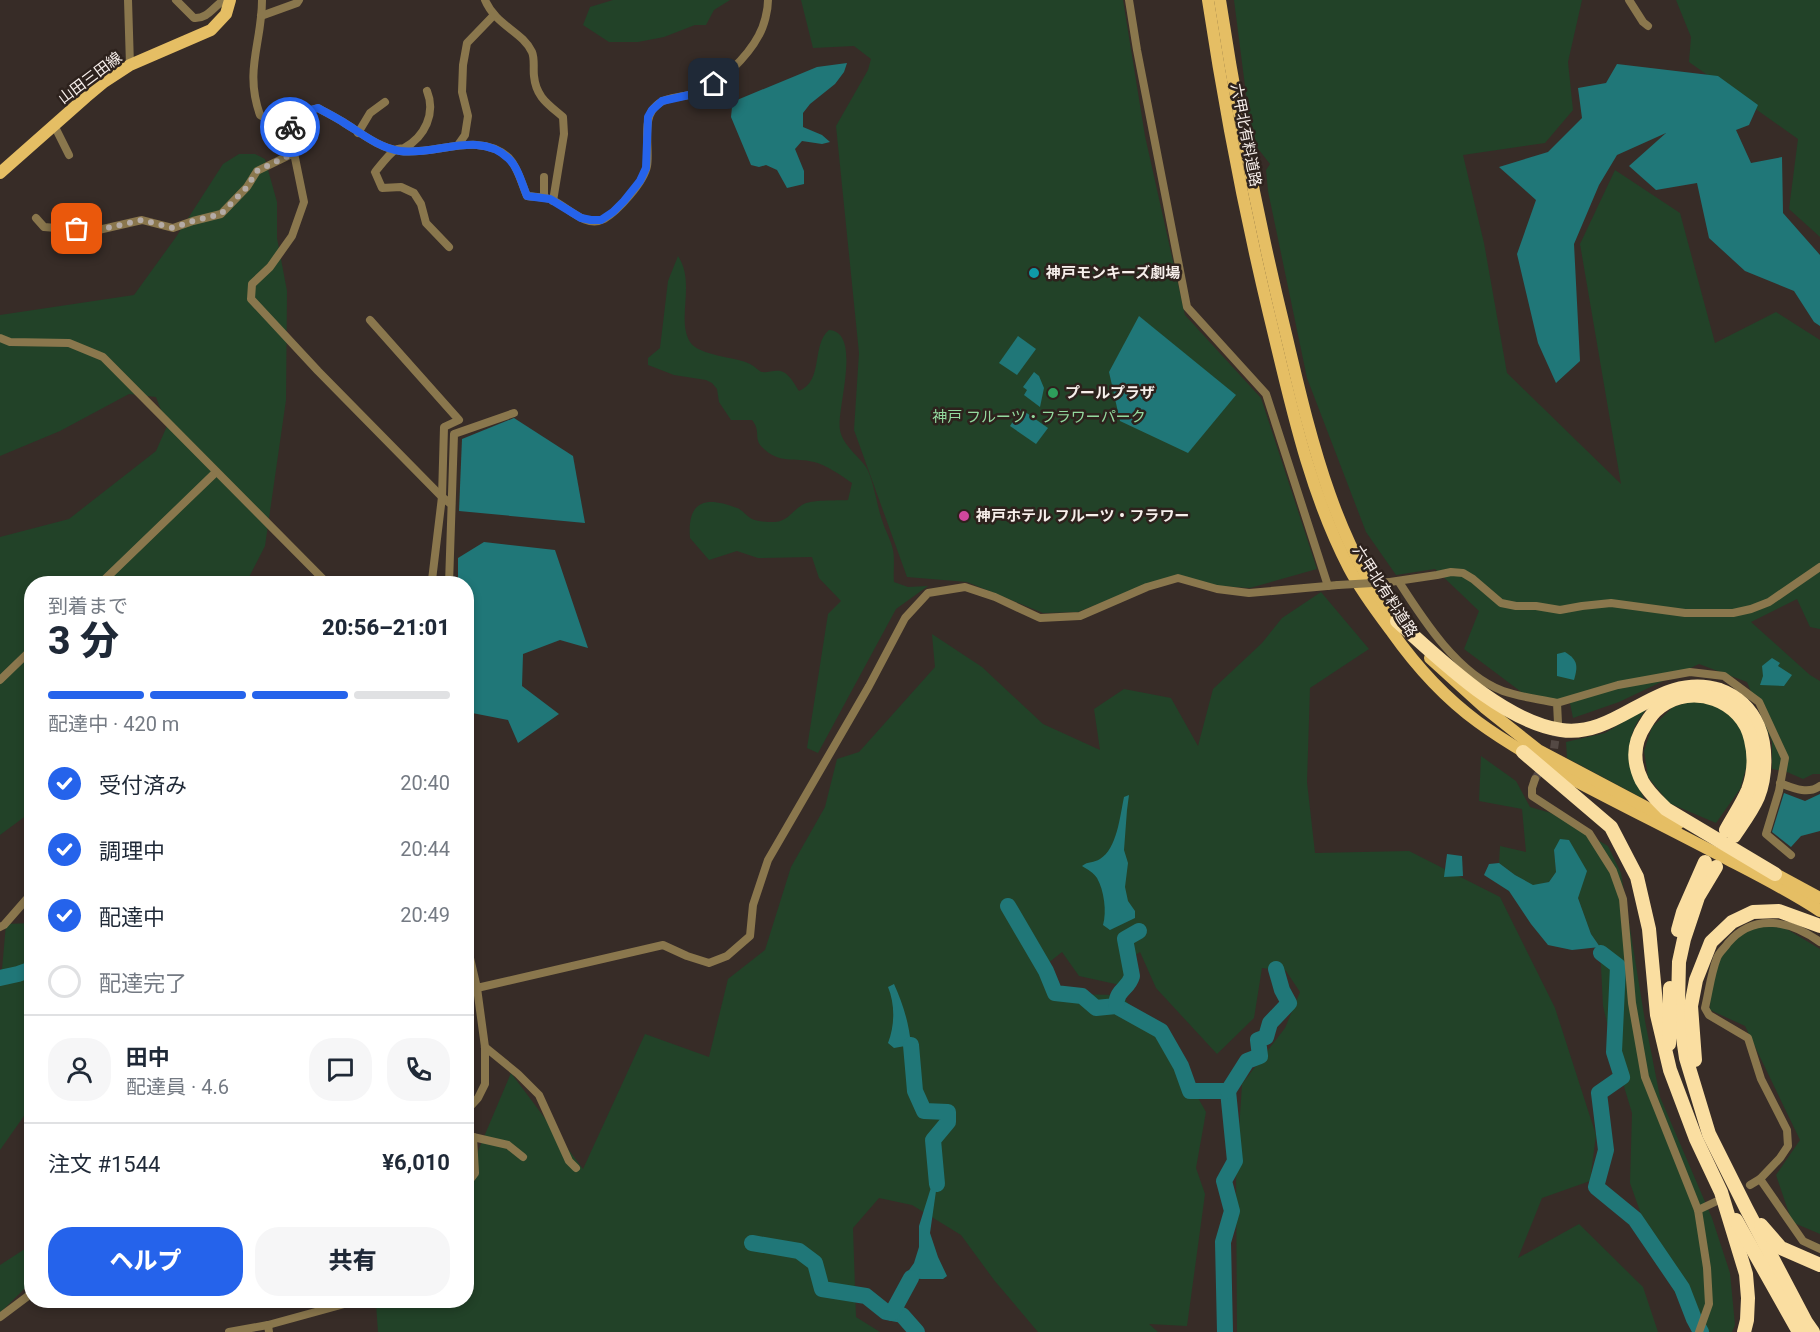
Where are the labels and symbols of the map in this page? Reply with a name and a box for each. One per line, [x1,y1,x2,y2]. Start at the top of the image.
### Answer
street label: 山田三田線 [55,48,125,108]
pin [688,58,739,109]
street label: 六甲北有料道路 [1227,82,1265,188]
courier [260,97,320,157]
pin [51,203,102,254]
place label: 神戸モンキーズ劇場 [1045,264,1180,282]
marker: 神戸モンキーズ劇場 [1027,266,1041,280]
place label: プールプラザ [1065,384,1155,402]
marker: プールプラザ [1046,386,1060,400]
park label: 神戸 フルーツ・フラワーパーク [932,408,1146,426]
place label: 神戸ホテル フルーツ・フラワー [975,507,1189,525]
marker: 神戸ホテル フルーツ・フラワー [957,509,971,523]
street label: 六甲北有料道路 [1349,542,1421,640]

